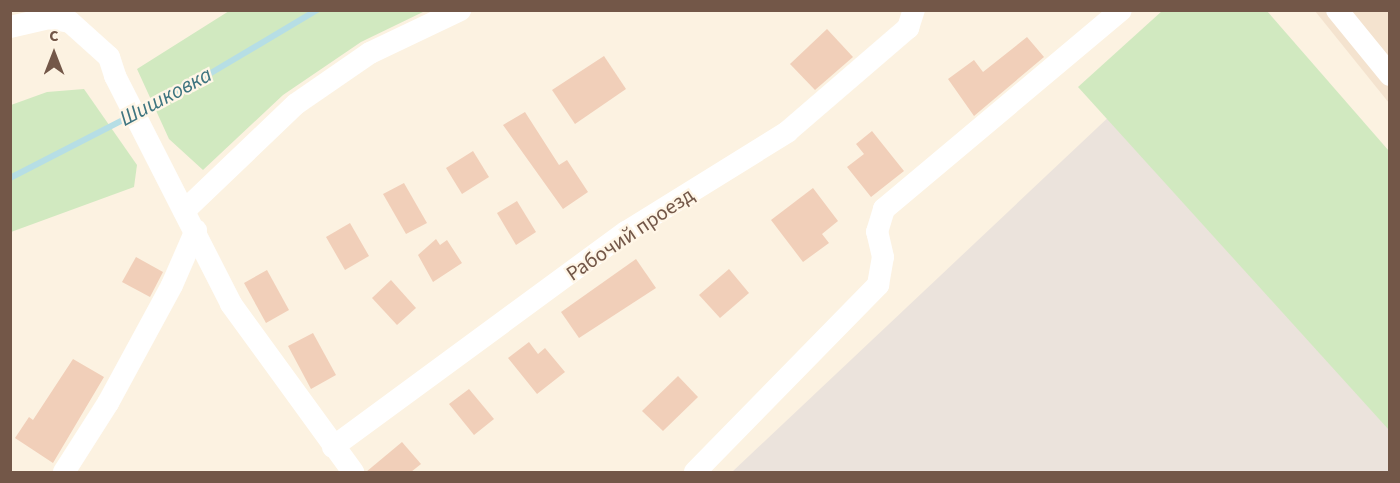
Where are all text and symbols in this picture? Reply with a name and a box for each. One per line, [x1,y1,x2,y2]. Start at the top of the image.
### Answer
north arrow [24,24,84,84]
text: С [49,25,59,47]
water label: Шишковка [115,62,217,132]
street label: Рабочий проезд [561,182,699,286]

